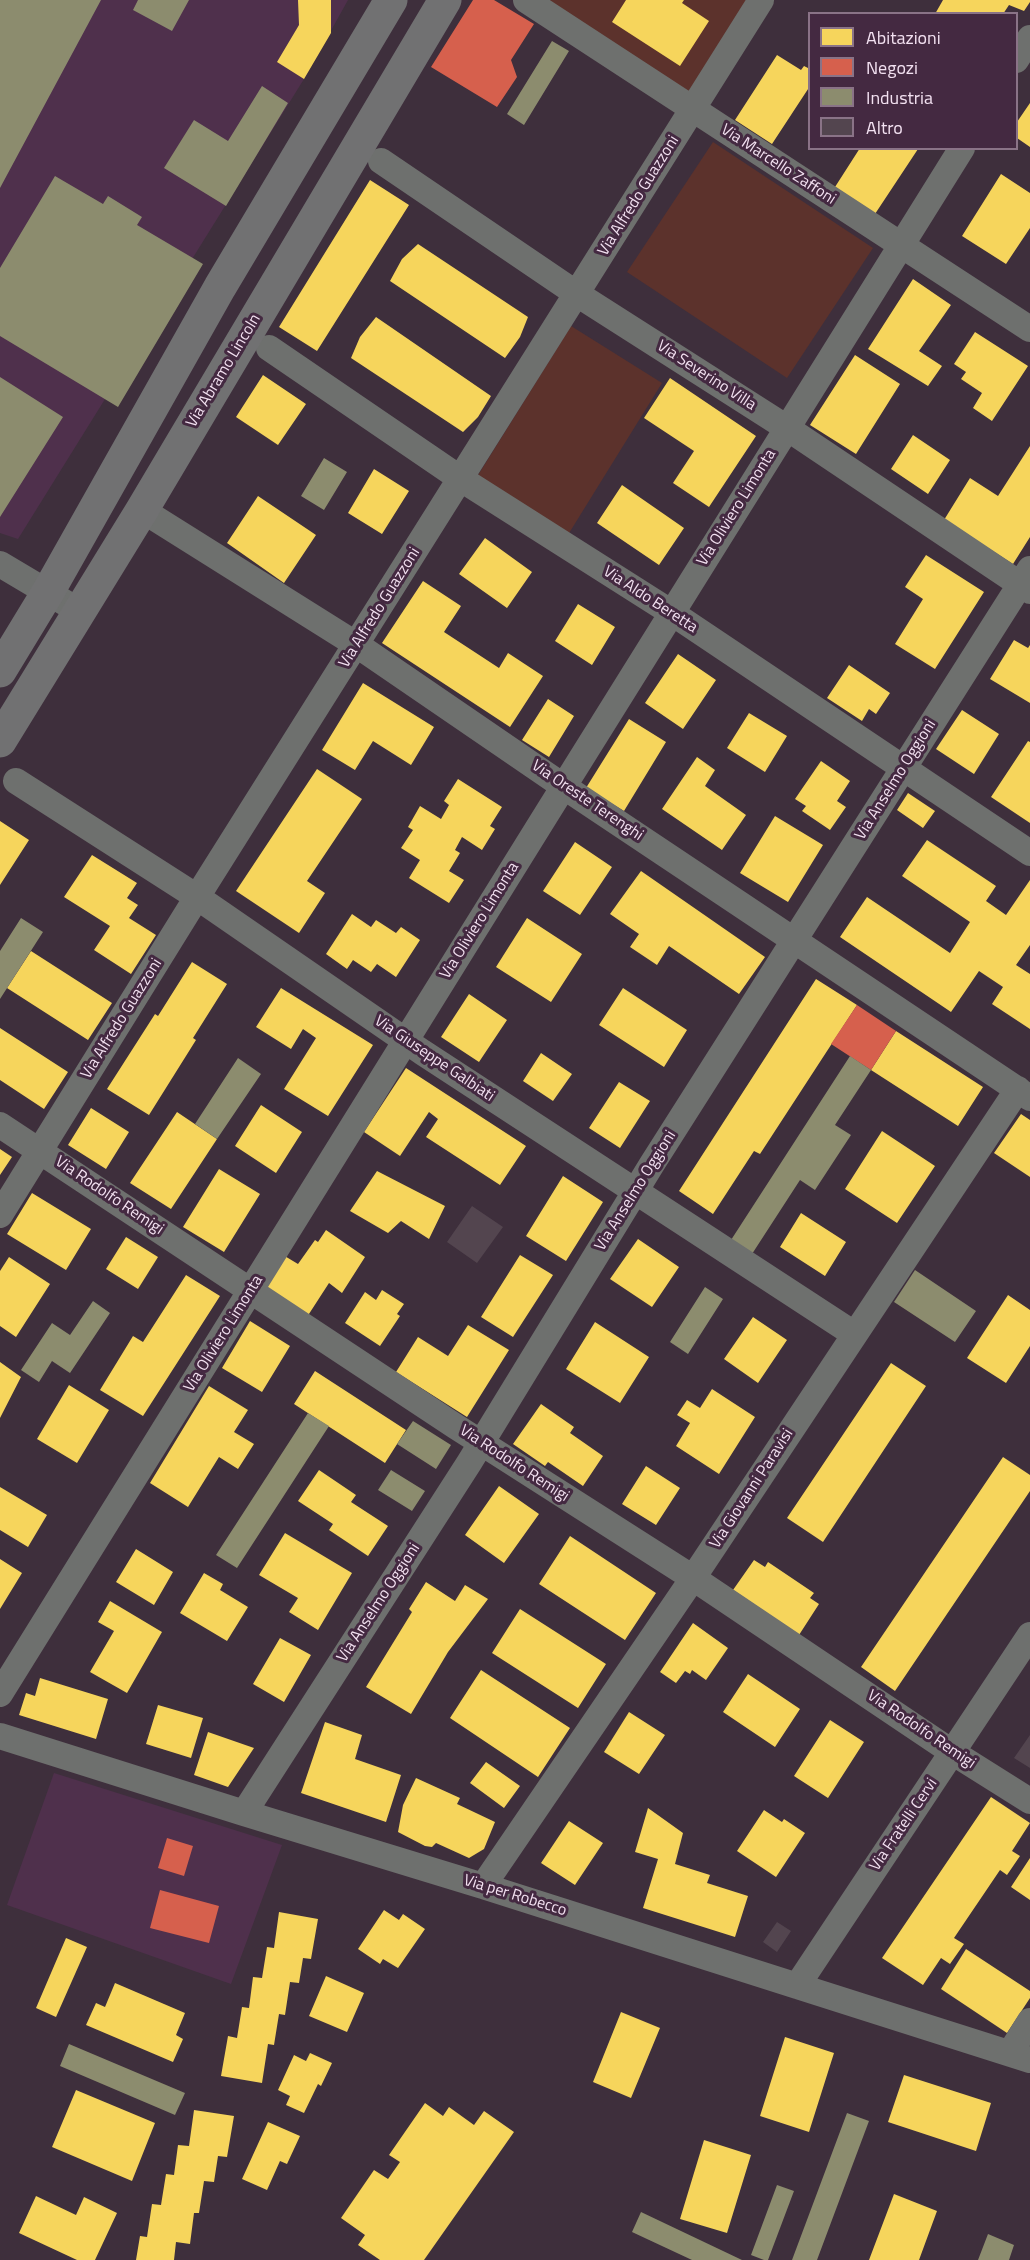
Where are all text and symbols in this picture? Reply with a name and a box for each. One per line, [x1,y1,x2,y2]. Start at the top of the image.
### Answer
legend [808,12,1018,150]
text: Abitazioni [866,24,941,51]
text: Negozi [866,54,918,81]
text: Industria [866,84,933,111]
text: Altro [866,114,903,141]
street label: Via Marcello Zaffoni [717,121,839,209]
street label: Via Alfredo Guazzoni [594,132,684,260]
street label: Via Abramo Lincoln [183,311,265,431]
street label: Via Severino Villa [653,337,759,415]
street label: Via Oliviero Limonta [693,446,781,570]
street label: Via Alfredo Guazzoni [335,544,425,672]
street label: Via Aldo Beretta [599,562,701,638]
street label: Via Anselmo Oggioni [851,716,941,844]
street label: Via Oreste Terenghi [528,757,646,845]
street label: Via Oliviero Limonta [436,859,524,983]
street label: Via Alfredo Guazzoni [77,955,167,1083]
street label: Via Giuseppe Galbiati [370,1012,498,1106]
street label: Via Anselmo Oggioni [591,1127,681,1255]
street label: Via Rodolfo Remigi [51,1153,167,1239]
street label: Via Oliviero Limonta [180,1272,268,1396]
street label: Via Rodolfo Remigi [456,1421,572,1507]
street label: Via Giovanni Paravisi [706,1426,798,1552]
street label: Via Anselmo Oggioni [333,1540,425,1666]
street label: Via Rodolfo Remigi [863,1687,979,1773]
street label: Via Fratelli Cervi [866,1775,942,1875]
street label: Via per Robecco [461,1871,569,1921]

